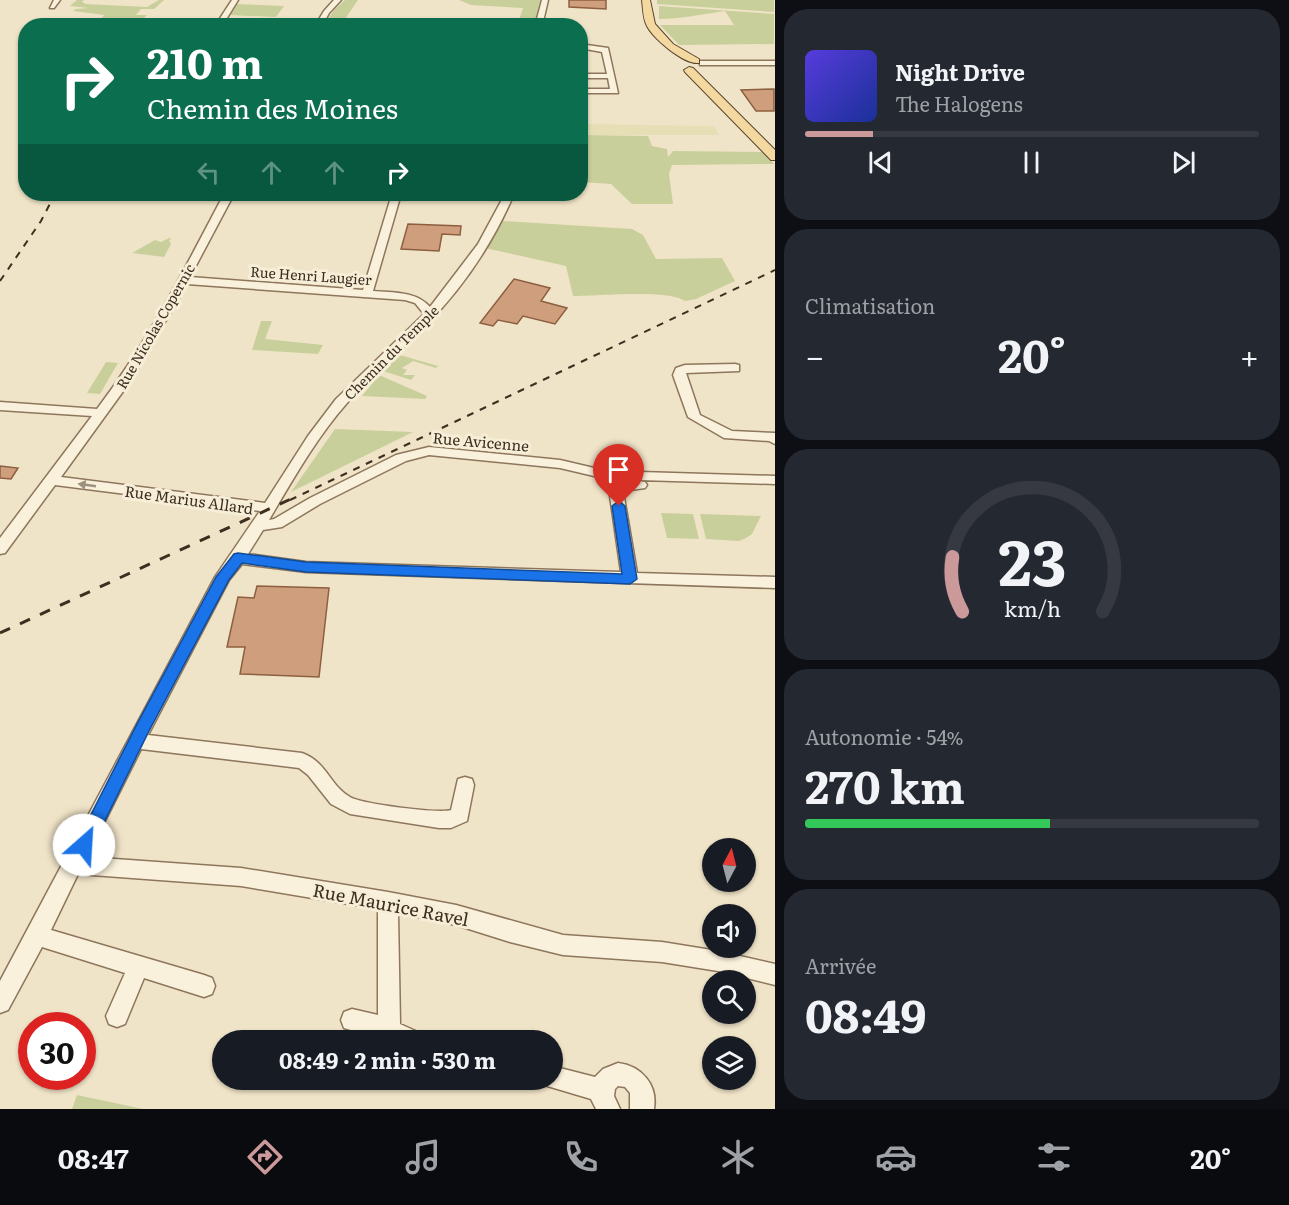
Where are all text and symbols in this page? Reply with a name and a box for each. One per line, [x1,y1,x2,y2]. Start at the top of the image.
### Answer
text: 210 m [147,30,263,92]
icon: right [48,42,126,120]
text: Night Drive [895,55,1025,88]
text: Chemin des Moines [147,87,398,127]
text: The Halogens [895,88,1023,118]
icon: previous [864,146,897,179]
icon: pause [1015,146,1048,179]
icon: next [1167,146,1200,179]
icon: left [192,156,225,189]
icon: ahead [255,156,288,189]
icon: ahead [318,156,351,189]
icon: right [381,156,414,189]
street label: Rue Nicolas Copernic [111,260,199,392]
street label: Rue Henri Laugier [250,261,373,289]
text: Climatisation [805,290,935,320]
street label: Chemin du Temple [339,300,443,404]
text: 20° [998,320,1066,387]
text: − [805,330,824,379]
text: + [1240,330,1259,379]
street label: Rue Avicenne [432,425,530,457]
pin [593,444,644,506]
icon: arrive [602,453,635,486]
street label: Rue Marius Allard [123,479,255,519]
one-way arrow [77,481,96,490]
text: 23 [998,513,1066,605]
text: km/h [1003,592,1061,624]
text: Autonomie · 54% [805,721,964,751]
text: 270 km [805,751,965,818]
position arrow [52,813,116,877]
north arrow [702,838,756,892]
map controls [702,838,756,1090]
street label: Rue Maurice Ravel [311,876,471,932]
button: sound [702,904,756,958]
text: Arrivée [805,950,876,980]
button: search [702,970,756,1024]
text: 08:49 [805,980,926,1047]
speed limit sign: 30 [18,1012,96,1090]
button: layers [702,1036,756,1090]
text: 08:49 · 2 min · 530 m [279,1043,496,1076]
icon: directions [244,1136,286,1178]
icon: music [402,1136,444,1178]
icon: phone [560,1136,602,1178]
icon: climate [717,1136,759,1178]
icon: car [875,1136,917,1178]
icon: filters [1033,1136,1075,1178]
text: 08:47 [58,1137,129,1177]
text: 20° [1190,1137,1231,1177]

